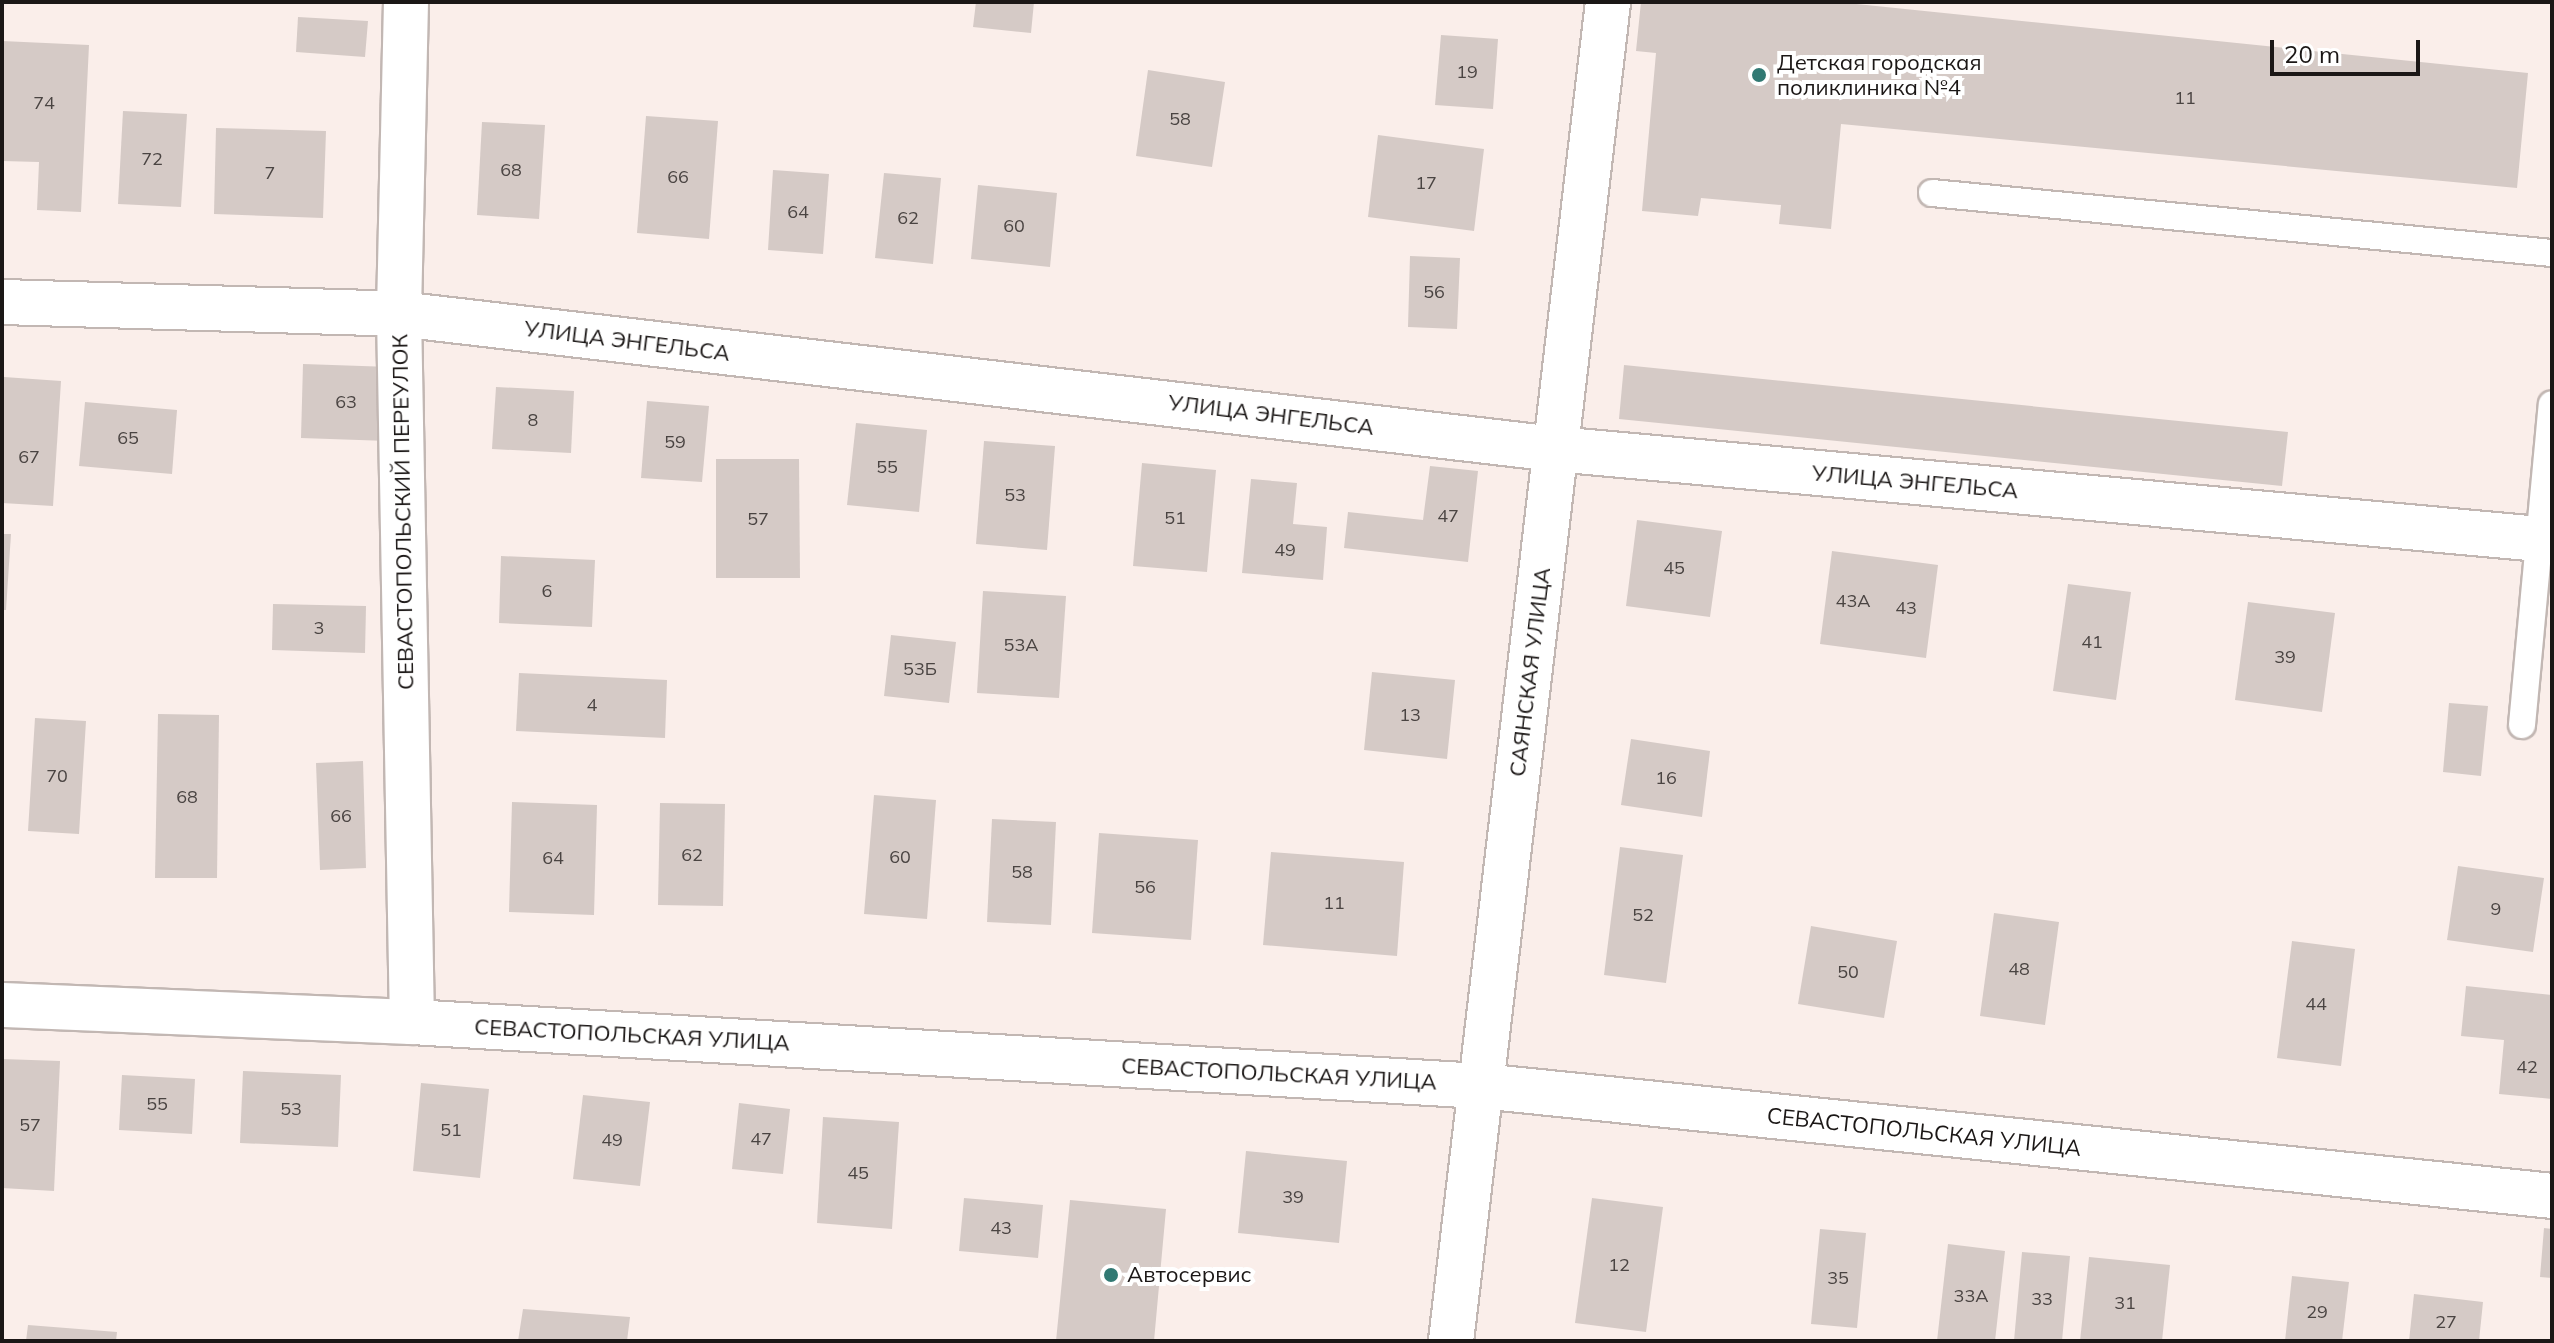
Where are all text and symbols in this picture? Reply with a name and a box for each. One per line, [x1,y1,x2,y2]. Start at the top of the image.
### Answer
scale bar [2274,24,2424,74]
text: 20 m [2284,39,2340,69]
place label: Детская городская поликлиника №4 [1777,49,1982,100]
house number: 19 [1456,61,1478,83]
marker: Детская городская поликлиника №4 [1748,64,1770,86]
house number: 11 [2174,87,2196,109]
house number: 74 [33,92,55,114]
house number: 58 [1169,108,1191,130]
house number: 72 [141,148,163,170]
house number: 68 [500,159,522,181]
house number: 7 [265,162,275,184]
house number: 66 [667,166,689,188]
house number: 17 [1415,172,1437,194]
house number: 64 [787,201,809,223]
house number: 62 [897,207,919,229]
house number: 60 [1003,215,1025,237]
house number: 56 [1423,281,1445,303]
street label: УЛИЦА ЭНГЕЛЬСА [523,315,731,367]
street label: СЕВАСТОПОЛЬСКИЙ ПЕРЕУЛОК [387,334,419,690]
street label: УЛИЦА ЭНГЕЛЬСА [1167,389,1375,441]
house number: 63 [335,391,357,413]
house number: 8 [528,409,538,431]
house number: 65 [117,427,139,449]
house number: 59 [664,431,686,453]
house number: 67 [18,446,40,468]
house number: 55 [876,456,898,478]
street label: УЛИЦА ЭНГЕЛЬСА [1811,460,2019,504]
house number: 53 [1004,484,1026,506]
house number: 47 [1437,505,1459,527]
house number: 51 [1164,507,1186,529]
house number: 57 [747,508,769,530]
house number: 49 [1274,539,1296,561]
house number: 45 [1663,557,1685,579]
street label: САЯНСКАЯ УЛИЦА [1504,566,1556,778]
house number: 6 [542,580,552,602]
house number: 43А [1836,590,1870,612]
house number: 43 [1895,597,1917,619]
house number: 3 [314,617,324,639]
house number: 41 [2081,631,2103,653]
house number: 53А [1004,634,1038,656]
house number: 39 [2274,646,2296,668]
house number: 53Б [903,658,937,680]
house number: 4 [587,694,597,716]
house number: 13 [1399,704,1421,726]
house number: 70 [46,765,68,787]
house number: 16 [1655,767,1677,789]
house number: 68 [176,786,198,808]
house number: 66 [330,805,352,827]
house number: 62 [681,844,703,866]
house number: 60 [889,846,911,868]
house number: 64 [542,847,564,869]
house number: 58 [1011,861,1033,883]
house number: 56 [1134,876,1156,898]
house number: 11 [1323,892,1345,914]
house number: 9 [2491,898,2501,920]
house number: 52 [1632,904,1654,926]
house number: 48 [2008,958,2030,980]
house number: 50 [1837,961,1859,983]
house number: 44 [2305,993,2327,1015]
street label: СЕВАСТОПОЛЬСКАЯ УЛИЦА [474,1014,790,1056]
street label: СЕВАСТОПОЛЬСКАЯ УЛИЦА [1121,1053,1437,1095]
house number: 42 [2516,1056,2538,1078]
house number: 55 [146,1093,168,1115]
house number: 53 [280,1098,302,1120]
street label: СЕВАСТОПОЛЬСКАЯ УЛИЦА [1766,1102,2082,1162]
house number: 57 [19,1114,41,1136]
house number: 51 [440,1119,462,1141]
house number: 47 [750,1128,772,1150]
house number: 49 [601,1129,623,1151]
house number: 45 [847,1162,869,1184]
house number: 39 [1282,1186,1304,1208]
house number: 43 [990,1217,1012,1239]
house number: 12 [1608,1254,1630,1276]
place label: Автосервис [1127,1262,1252,1288]
marker: Автосервис [1102,1266,1120,1284]
house number: 35 [1827,1267,1849,1289]
house number: 33А [1954,1285,1988,1307]
house number: 33 [2031,1288,2053,1310]
house number: 31 [2114,1292,2136,1314]
house number: 29 [2306,1301,2328,1323]
house number: 27 [2435,1311,2457,1333]

